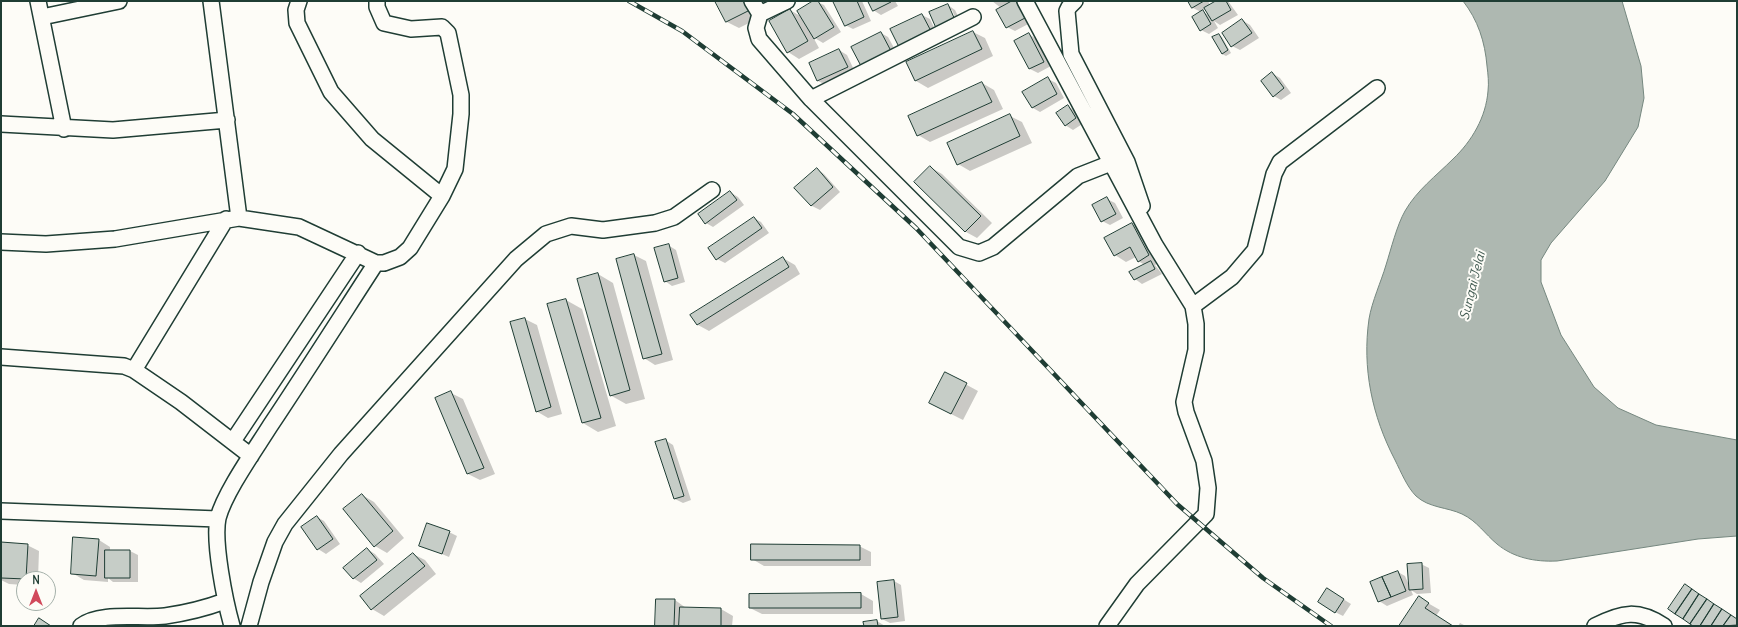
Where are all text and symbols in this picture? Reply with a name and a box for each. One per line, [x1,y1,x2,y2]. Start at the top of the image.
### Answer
water label: Sungai Jelai [1457,250,1489,322]
north arrow [16,571,56,611]
text: N [32,573,40,587]

